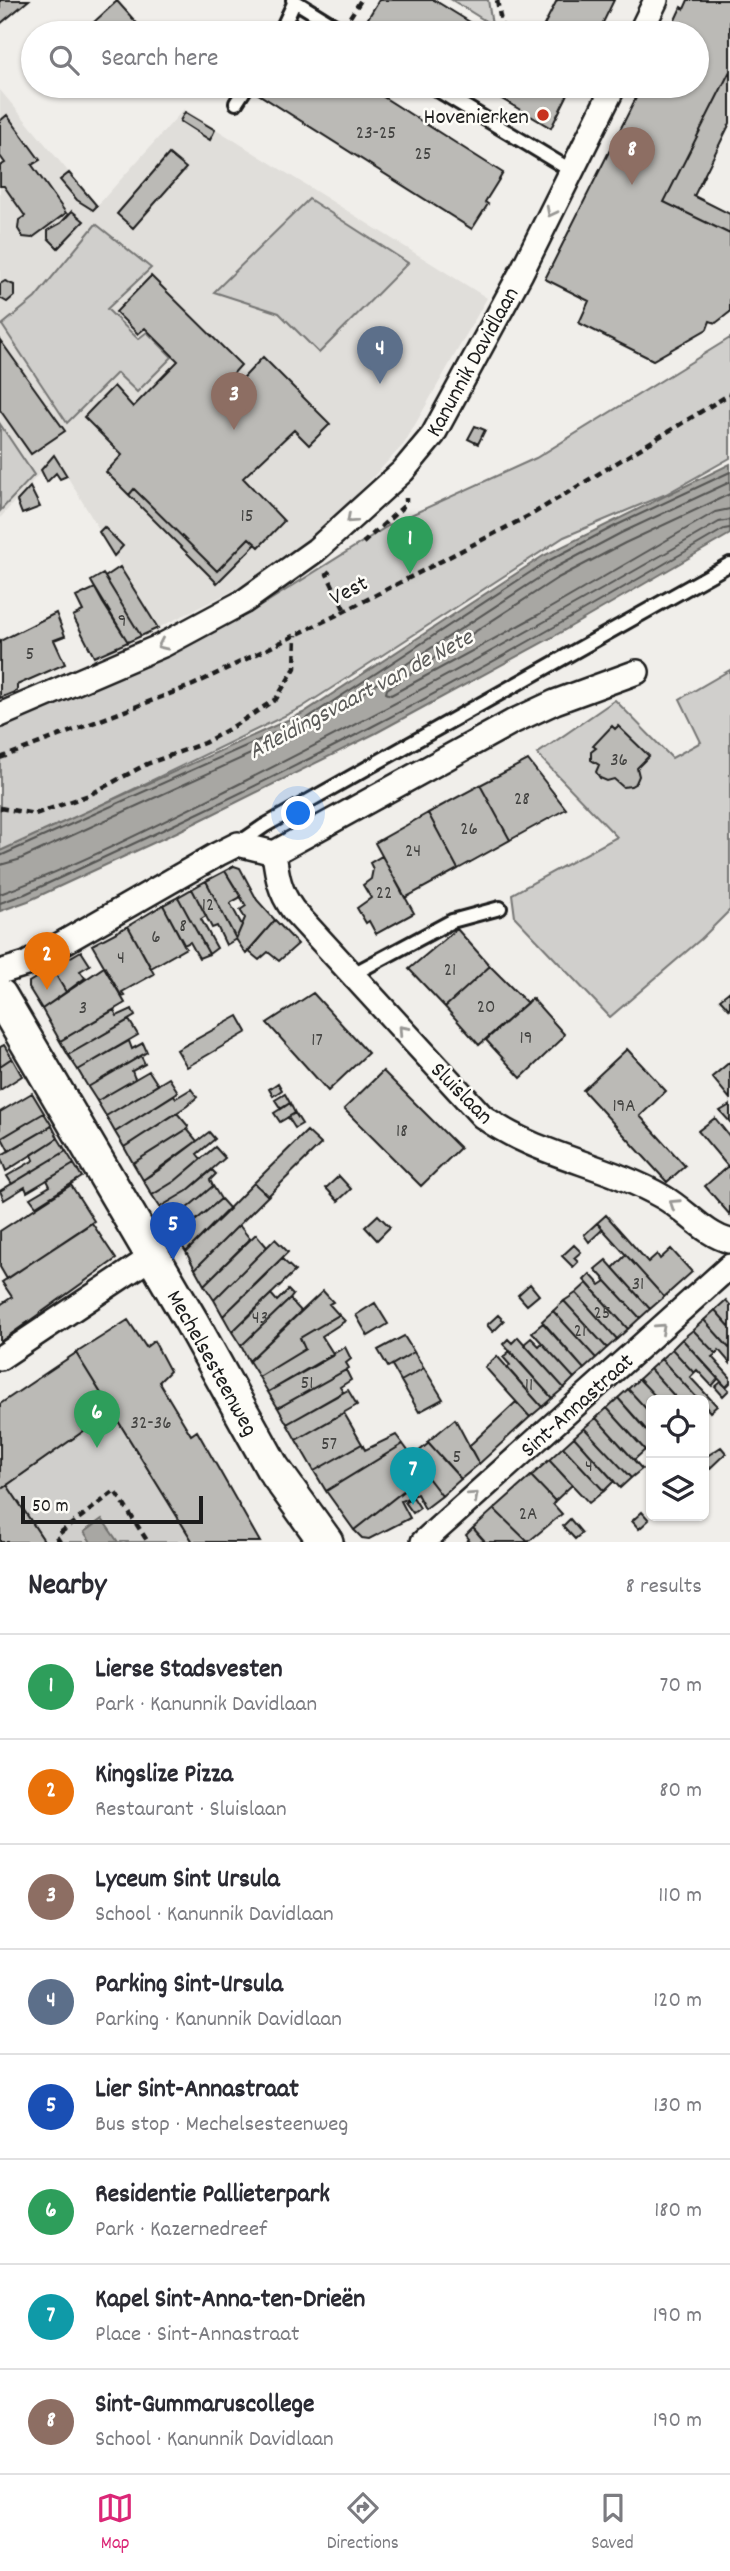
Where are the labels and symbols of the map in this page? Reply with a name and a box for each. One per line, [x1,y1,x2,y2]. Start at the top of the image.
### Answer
place label: Hovenierken [424,102,529,135]
marker: Hovenierken [535,107,551,123]
house number: 23-25 [356,121,396,148]
pin: 8 [609,127,655,185]
house number: 25 [414,142,432,169]
one-way arrow [545,205,559,218]
street label: Kanunnik Davidlaan [419,282,529,444]
pin: 4 [357,326,403,384]
pin: 3 [211,372,257,430]
house number: 15 [241,504,253,531]
one-way arrow [346,511,359,523]
pin: 1 [387,516,433,574]
street label: Vest [325,568,375,616]
house number: 9 [118,609,126,636]
water label: Afleidingsvaart van de Nete [243,621,481,769]
one-way arrow [157,636,169,650]
house number: 5 [26,642,34,669]
house number: 36 [610,748,628,775]
house number: 28 [514,787,530,814]
your location [281,796,315,830]
house number: 26 [460,817,478,844]
house number: 24 [405,839,421,866]
house number: 22 [376,881,392,908]
house number: 12 [202,893,214,920]
house number: 8 [179,914,187,941]
house number: 6 [151,925,161,952]
pin: 2 [24,932,70,990]
house number: 4 [117,946,125,973]
house number: 21 [444,958,456,985]
house number: 20 [477,995,495,1022]
house number: 3 [79,996,87,1023]
one-way arrow [399,1025,411,1038]
house number: 19 [520,1026,532,1053]
house number: 17 [311,1028,323,1055]
street label: Sluislaan [422,1056,499,1133]
house number: 19A [612,1094,636,1121]
house number: 18 [396,1119,408,1146]
one-way arrow [668,1199,681,1212]
pin: 5 [150,1202,196,1260]
house number: 31 [632,1272,644,1299]
street label: Mechelsesteenweg [156,1285,265,1443]
house number: 25 [593,1301,611,1328]
house number: 43 [252,1306,268,1333]
house number: 21 [574,1319,586,1346]
one-way arrow [653,1323,666,1336]
street label: Sint-Annastraat [514,1347,642,1467]
house number: 51 [301,1371,313,1398]
house number: 11 [525,1373,533,1400]
pin: 6 [74,1390,120,1448]
house number: 32-36 [131,1411,171,1438]
house number: 57 [321,1432,337,1459]
house number: 5 [453,1445,461,1472]
pin: 7 [390,1447,436,1505]
house number: 4 [585,1454,593,1481]
one-way arrow [466,1492,479,1504]
scale bar [21,1493,203,1525]
house number: 2A [519,1502,537,1529]

